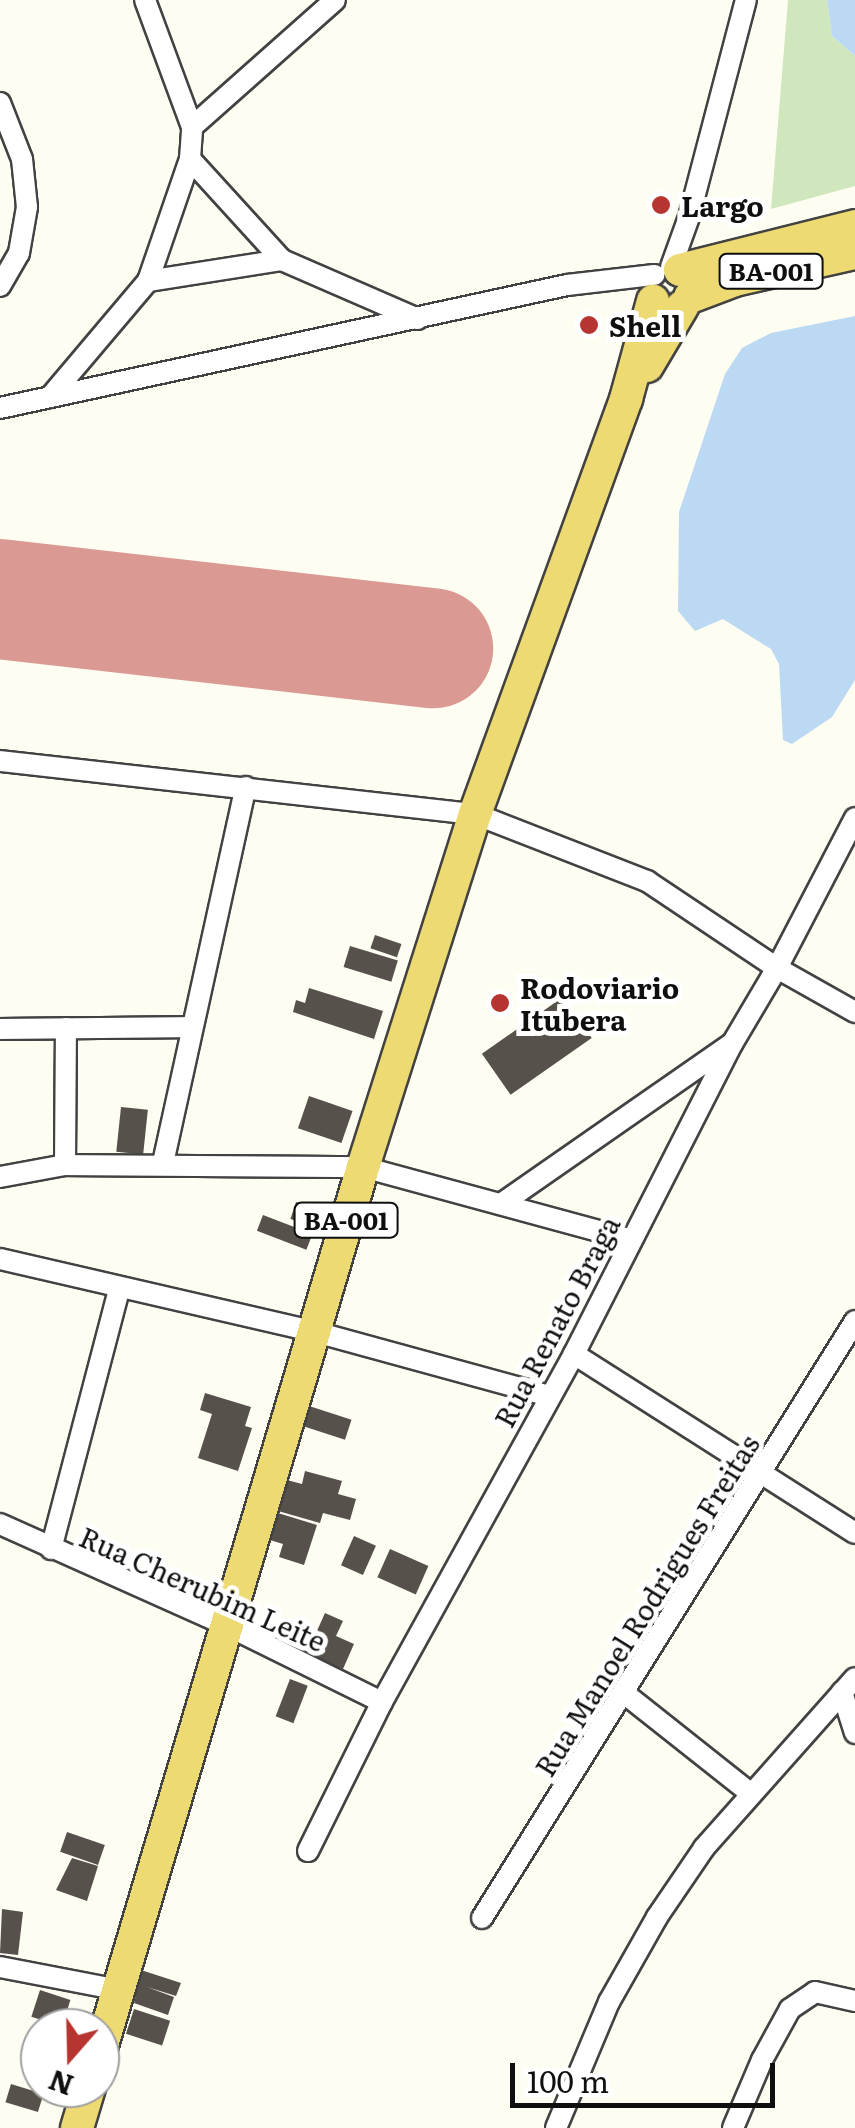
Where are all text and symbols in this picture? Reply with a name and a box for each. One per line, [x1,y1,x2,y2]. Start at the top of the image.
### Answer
place label: Largo [681,188,764,222]
marker: Largo [650,194,672,216]
road number: BA-001 [718,251,824,291]
place label: Shell [609,308,681,342]
marker: Shell [578,314,600,336]
place label: Rodoviario Itubera [520,970,679,1036]
marker: Rodoviario Itubera [489,992,511,1014]
road number: BA-001 [294,1200,398,1240]
street label: Rua Renato Braga [486,1210,626,1432]
street label: Rua Manoel Rodrigues Freitas [527,1428,765,1782]
street label: Rua Cherubim Leite [75,1519,331,1657]
north arrow [20,2008,120,2108]
scale bar [515,2043,780,2105]
text: 100 m [527,2058,609,2102]
text: N [42,2061,79,2108]

